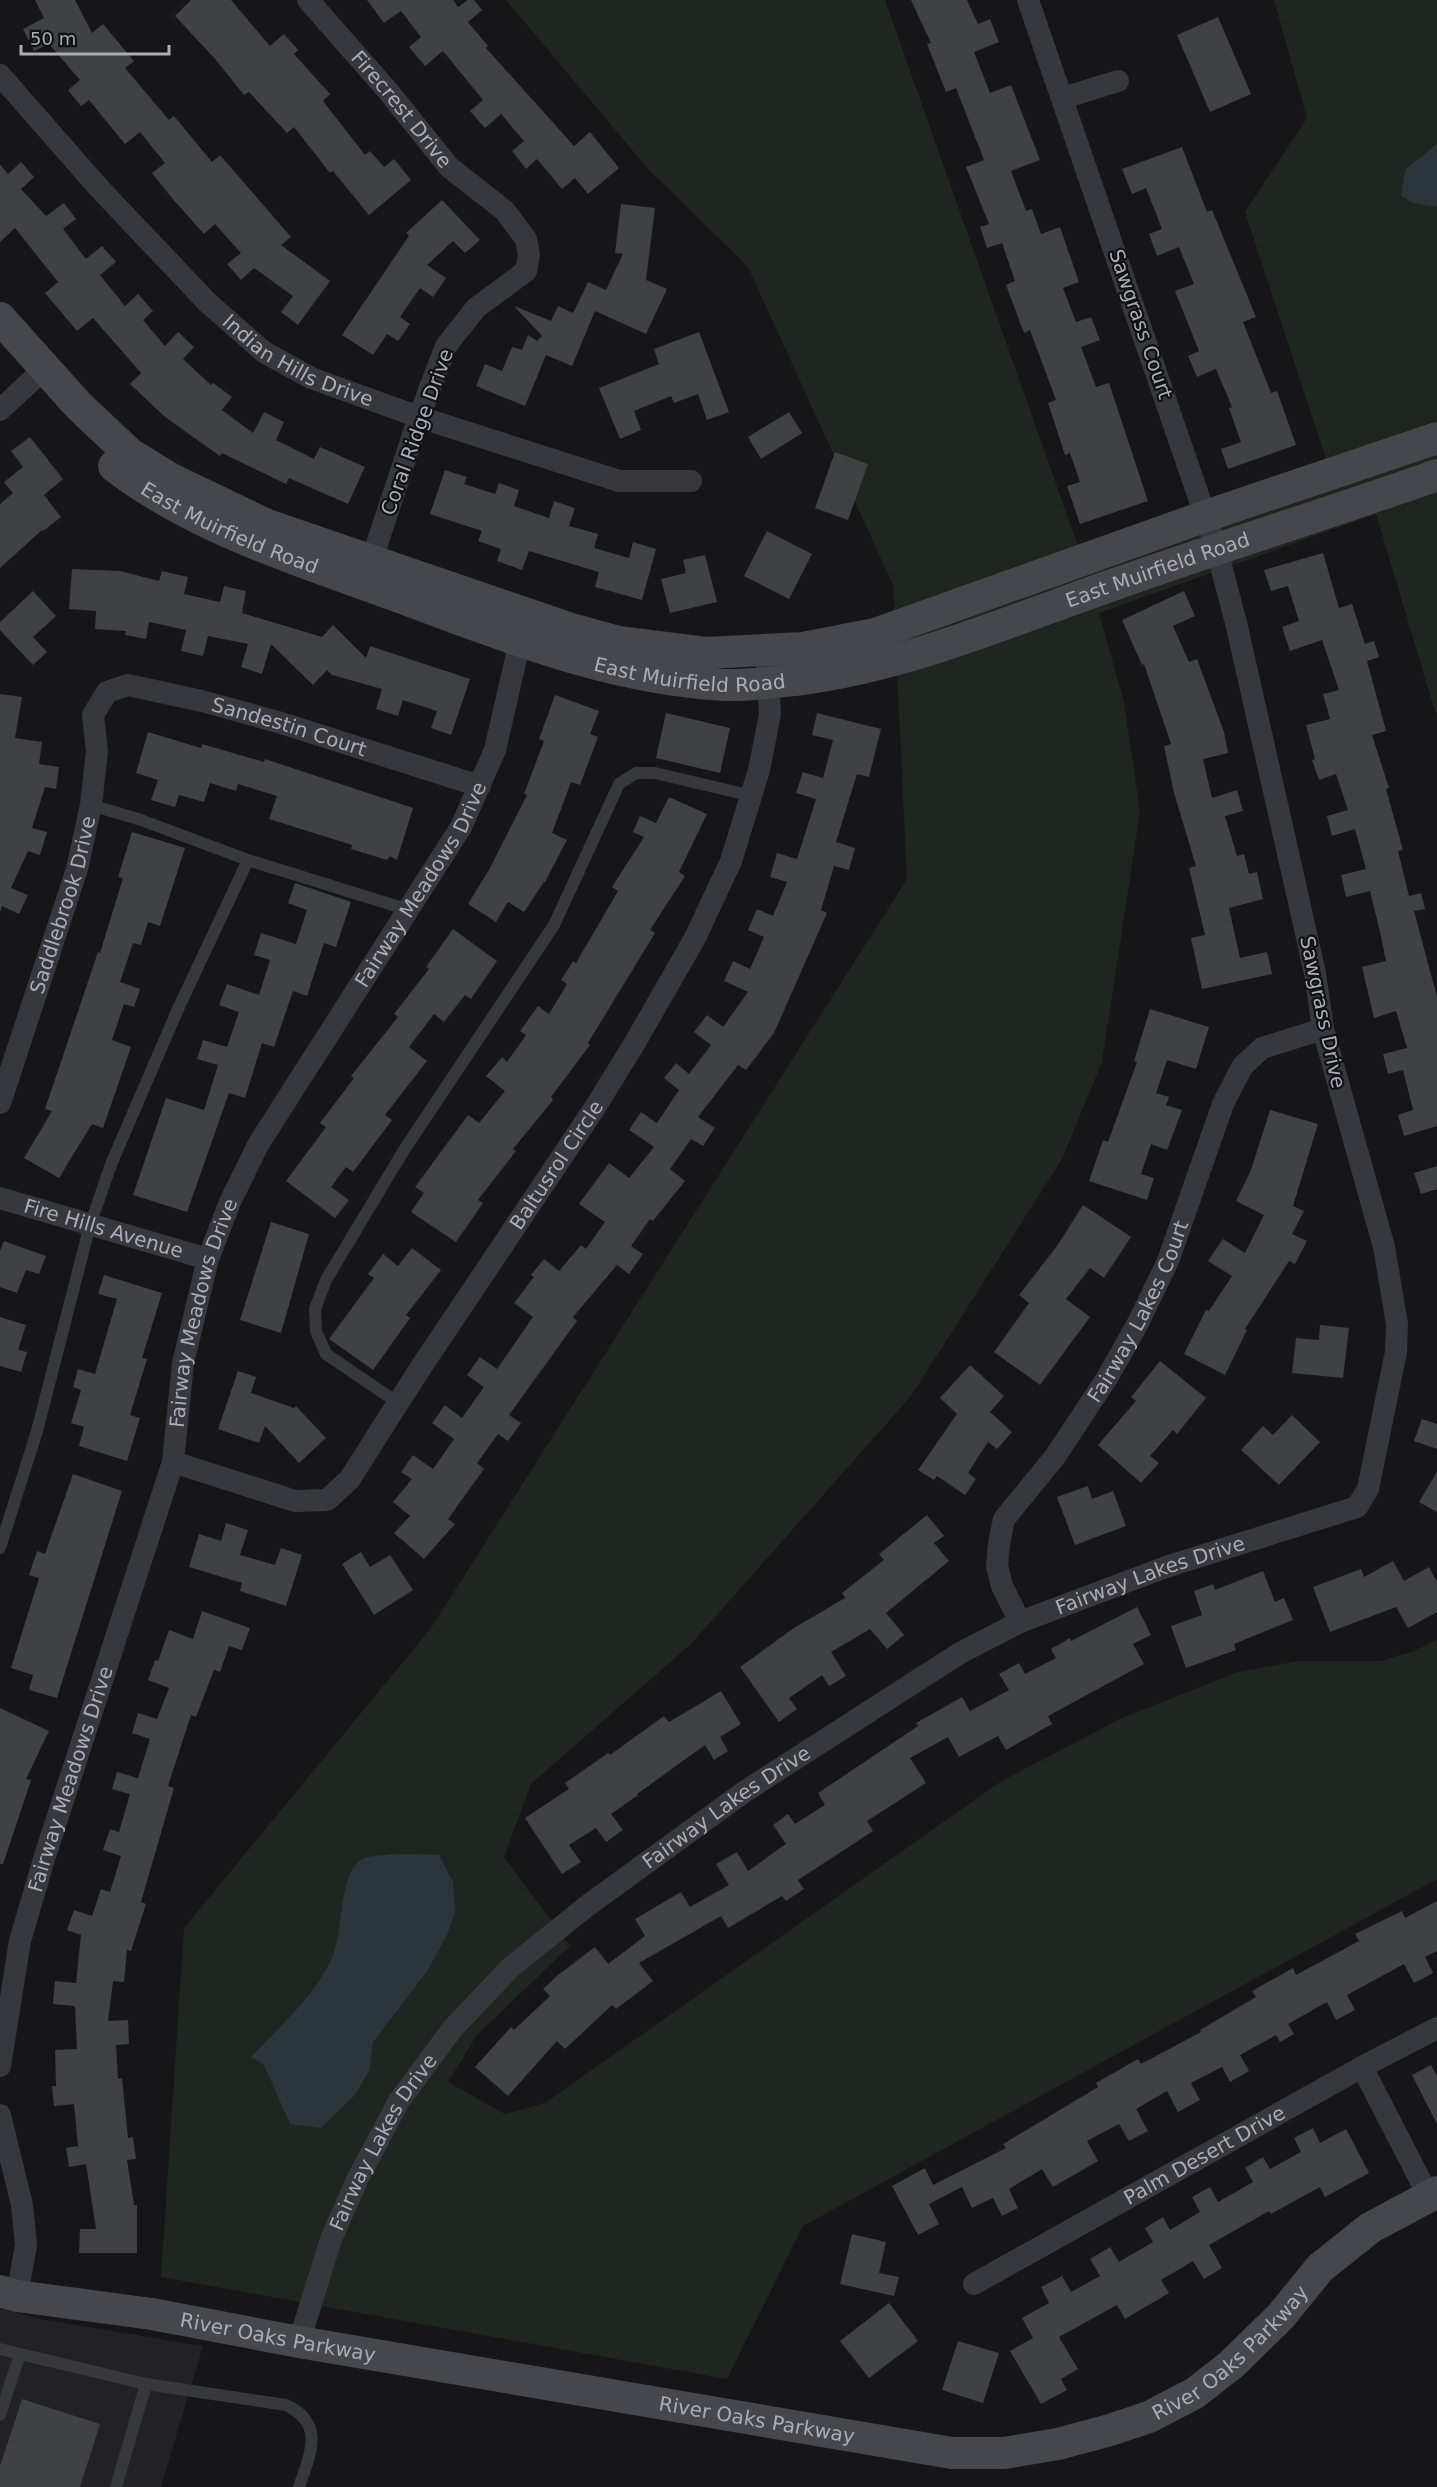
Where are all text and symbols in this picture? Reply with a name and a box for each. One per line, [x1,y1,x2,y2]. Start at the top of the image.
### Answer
scale bar [21,18,170,56]
text: 50 m [30,28,76,49]
street label: Firecrest Drive [346,46,457,173]
street label: Sawgrass Court [1104,246,1178,402]
street label: Indian Hills Drive [218,309,376,411]
street label: Coral Ridge Drive [376,345,458,519]
street label: East Muirfield Road [137,476,322,579]
street label: East Muirfield Road [1062,527,1253,613]
street label: East Muirfield Road [591,652,787,697]
street label: Sandestin Court [209,692,370,761]
street label: Fairway Meadows Drive [350,778,491,992]
street label: Saddlebrook Drive [25,814,100,997]
street label: Sawgrass Drive [1295,934,1351,1090]
street label: Baltusrol Circle [505,1096,608,1234]
street label: Fire Hills Avenue [21,1194,186,1263]
street label: Fairway Meadows Drive [165,1195,242,1429]
street label: Fairway Lakes Court [1082,1217,1193,1407]
street label: Fairway Lakes Drive [1052,1531,1248,1620]
street label: Fairway Meadows Drive [23,1663,118,1895]
street label: Fairway Lakes Drive [638,1741,815,1874]
street label: Fairway Lakes Drive [324,2049,442,2234]
street label: Palm Desert Drive [1120,2100,1289,2210]
street label: River Oaks Parkway [1148,2280,1313,2425]
street label: River Oaks Parkway [178,2308,378,2367]
street label: River Oaks Parkway [657,2391,857,2448]

